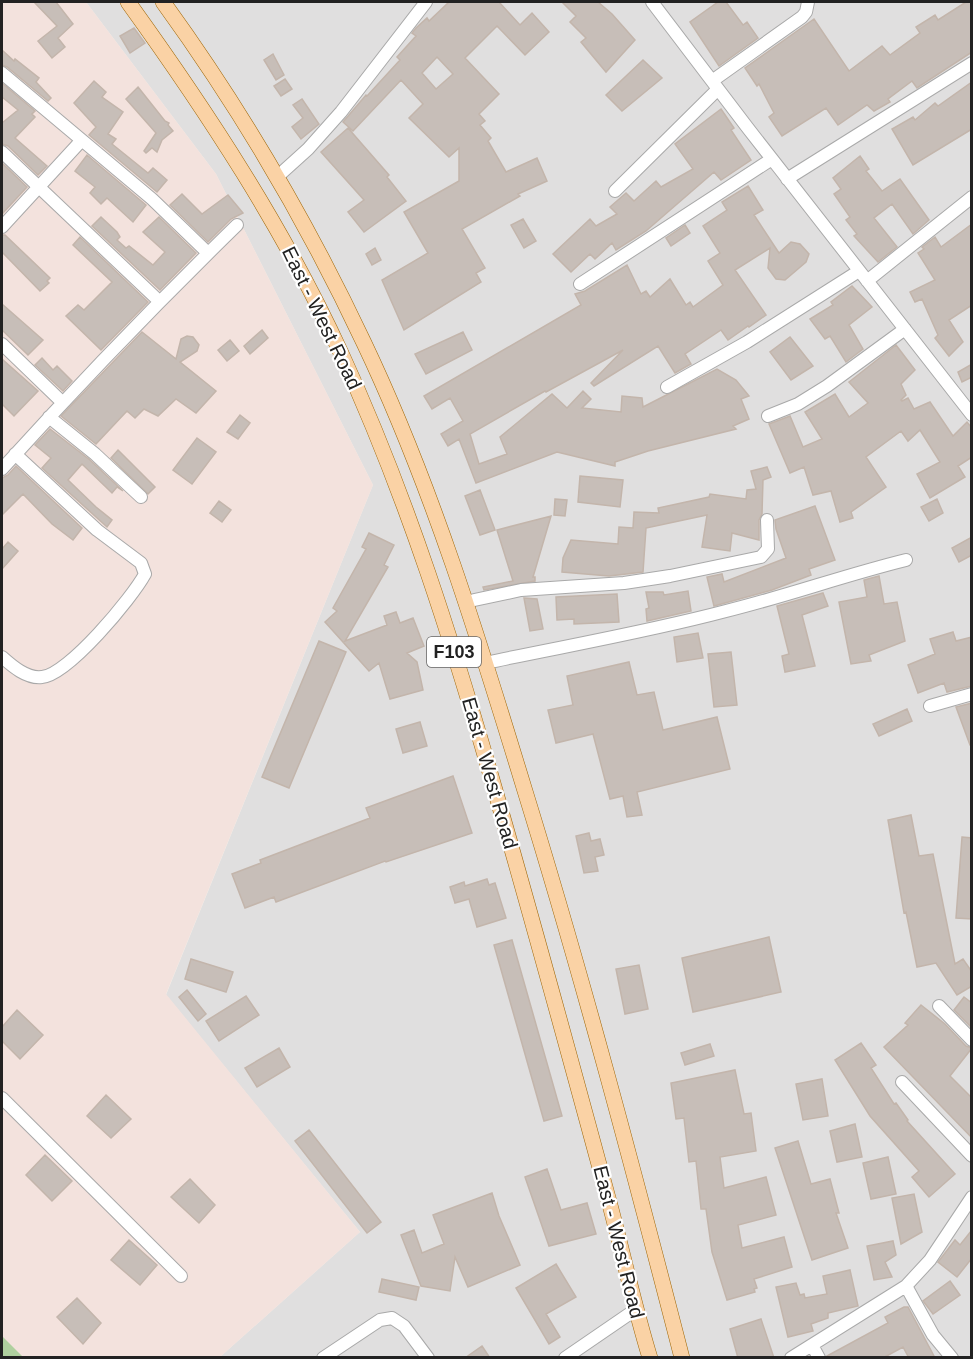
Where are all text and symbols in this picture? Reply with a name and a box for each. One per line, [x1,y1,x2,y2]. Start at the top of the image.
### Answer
street label: East - West Road [278,243,366,393]
road number: F103 [427,637,481,667]
street label: East - West Road [458,695,522,851]
street label: East - West Road [589,1163,649,1321]

